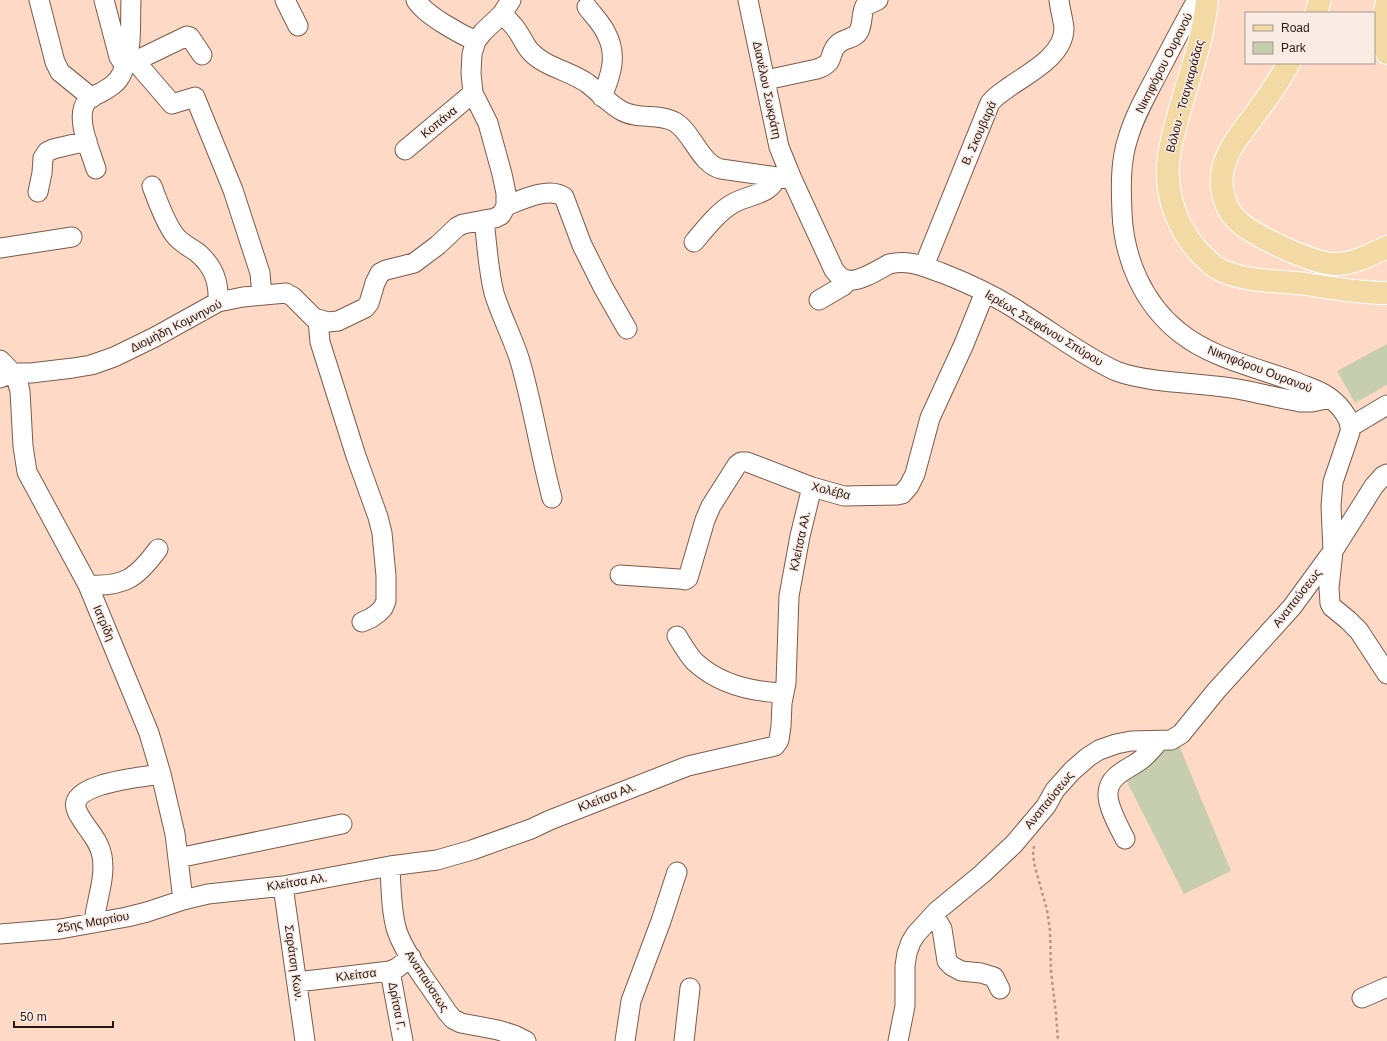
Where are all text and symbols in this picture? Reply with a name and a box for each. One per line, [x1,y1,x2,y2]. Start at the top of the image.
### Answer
street label: Νικηφόρου Ουρανού [1133,10,1195,116]
legend [1245,12,1375,64]
text: Road [1281,21,1310,35]
street label: Βόλου - Τσαγκαράδας [1163,38,1207,154]
street label: Διανέλου Σωκράτη [750,40,784,140]
text: Park [1281,41,1307,55]
street label: Β. Σκουβαρά [959,99,999,167]
street label: Κοπάνα [418,103,460,141]
street label: Ιερέως Στεφάνου Σπύρου [982,287,1106,369]
street label: Διομήδη Κομνηνού [128,297,224,355]
street label: Νικηφόρου Ουρανού [1206,343,1314,395]
street label: Χολέβα [810,479,852,503]
street label: Κλείτσα Αλ. [787,510,813,572]
street label: Αναπαύσεως [1270,566,1324,630]
street label: Ιατρίδη [90,603,118,643]
street label: Αναπαύσεως [1021,768,1077,832]
street label: Κλείτσα Αλ. [576,780,638,814]
street label: Κλείτσα Αλ. [266,870,328,894]
street label: 25ης Μαρτίου [56,909,130,935]
street label: Σαράτση Κων. [282,924,306,1002]
street label: Αναπαύσεως [402,948,452,1014]
street label: Κλείτσα [335,966,377,984]
street label: Δρίτσα Γ. [386,981,408,1031]
scale bar [14,1003,113,1029]
text: 50 m [20,1010,47,1024]

